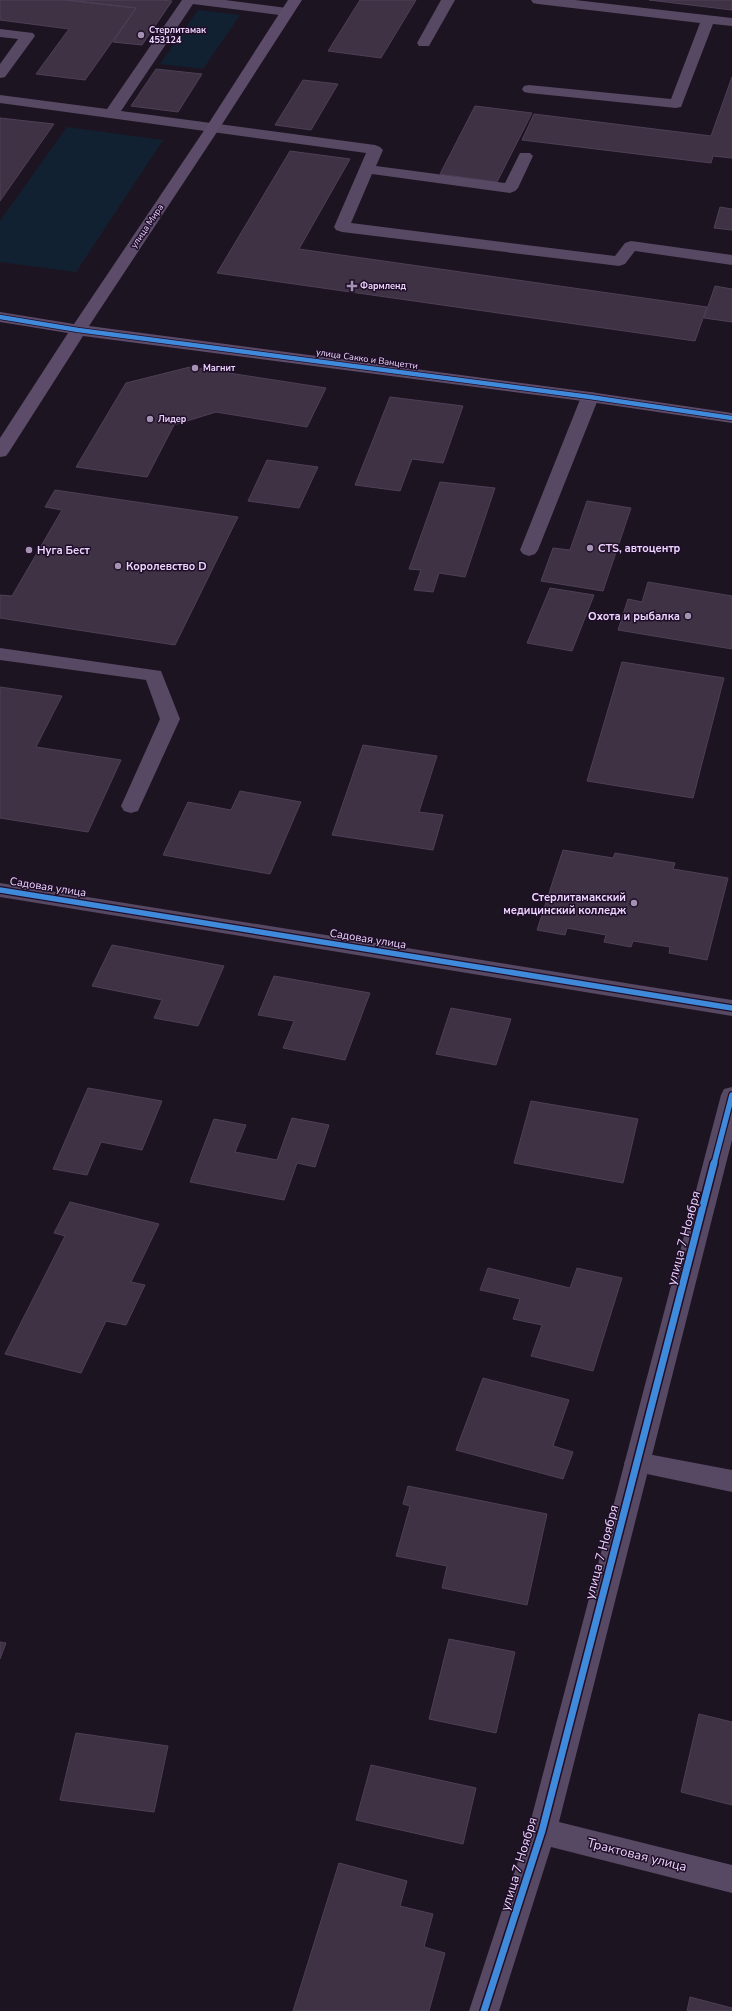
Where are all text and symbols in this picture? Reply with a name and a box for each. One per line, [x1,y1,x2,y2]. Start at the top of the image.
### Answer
place label: Стерлитамак 453124 [149,24,207,46]
marker: Стерлитамак 453124 [136,30,146,40]
street label: улица Мира [128,202,166,250]
place label: Фармленд [360,280,407,292]
marker: Фармленд [347,281,357,291]
street label: улица Сакко и Ванцетти [315,346,419,372]
place label: Магнит [203,362,236,374]
marker: Магнит [190,363,200,373]
place label: Лидер [158,413,187,425]
marker: Лидер [145,414,155,424]
place label: СTS, автоцентр [598,541,681,556]
place label: Нуга Бест [37,543,90,558]
marker: СTS, автоцентр [585,543,595,553]
marker: Нуга Бест [24,545,34,555]
place label: Королевство D [126,559,207,574]
marker: Королевство D [113,561,123,571]
place label: Охота и рыбалка [588,609,680,624]
marker: Охота и рыбалка [683,611,693,621]
street label: Садовая улица [9,874,87,900]
place label: Стерлитамакский медицинский колледж [503,890,627,918]
marker: Стерлитамакский медицинский колледж [629,898,639,908]
street label: Садовая улица [329,926,407,952]
street label: улица 7 Ноября [663,1189,705,1287]
street label: улица 7 Ноября [581,1503,623,1601]
street label: улица 7 Ноября [496,1815,542,1913]
street label: Трактовая улица [585,1834,689,1876]

